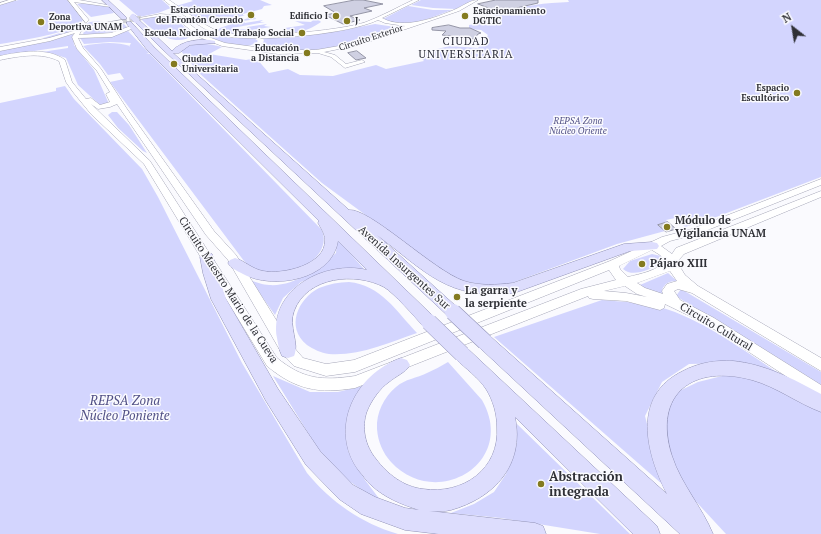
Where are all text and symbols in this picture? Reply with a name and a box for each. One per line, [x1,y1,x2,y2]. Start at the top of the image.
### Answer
place label: Estacionamiento del Frontón Cerrado [156,5,243,26]
place label: Estacionamiento DGTIC [473,6,545,27]
north arrow [773,8,813,48]
marker: Estacionamiento del Frontón Cerrado [246,10,256,20]
text: N [780,10,794,26]
place label: Edificio I [290,11,328,21]
marker: Edificio I [331,11,341,21]
marker: Estacionamiento DGTIC [460,11,470,21]
place label: Zona Deportiva UNAM [49,12,122,33]
marker: J [342,16,352,26]
place label: J [355,16,358,26]
marker: Zona Deportiva UNAM [36,17,46,27]
street label: Circuito Exterior [338,23,404,53]
place label: Escuela Nacional de Trabajo Social [145,28,294,38]
marker: Escuela Nacional de Trabajo Social [297,28,307,38]
district label: CIUDAD UNIVERSITARIA [419,35,513,61]
place label: Educación a Distancia [251,43,299,64]
marker: Educación a Distancia [302,48,312,58]
place label: Ciudad Universitaria [182,54,238,75]
marker: Ciudad Universitaria [169,59,179,69]
place label: Espacio Escultórico [741,83,789,104]
marker: Espacio Escultórico [792,88,802,98]
park label: REPSA Zona Núcleo Oriente [549,116,607,137]
street label: Circuito Maestro Mario de la Cueva [176,214,280,366]
place label: Módulo de Vigilancia UNAM [675,214,766,240]
marker: Módulo de Vigilancia UNAM [662,222,672,232]
street label: Avenida Insurgentes Sur [355,223,453,313]
place label: Pájaro XIII [650,257,707,271]
marker: Pájaro XIII [637,259,647,269]
place label: La garra y la serpiente [465,284,527,310]
marker: La garra y la serpiente [452,292,462,302]
street label: Circuito Cultural [677,300,755,354]
park label: REPSA Zona Núcleo Poniente [80,393,170,424]
place label: Abstracción integrada [549,469,623,500]
marker: Abstracción integrada [536,479,546,489]

